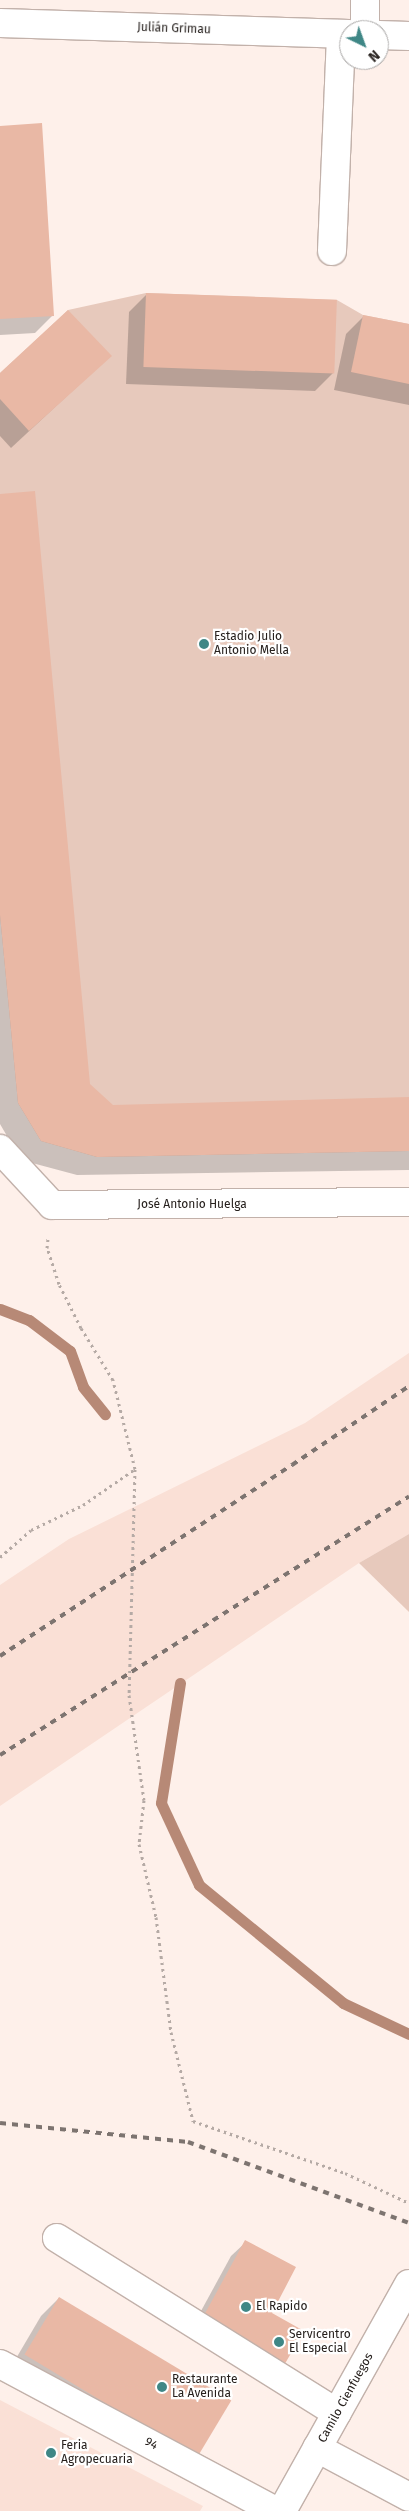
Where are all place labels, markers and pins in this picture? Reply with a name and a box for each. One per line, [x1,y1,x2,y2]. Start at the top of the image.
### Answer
place label: Estadio Julio Antonio Mella [214,630,289,658]
marker: Estadio Julio Antonio Mella [198,638,210,650]
place label: El Rapido [256,2300,307,2314]
marker: El Rapido [240,2301,252,2313]
place label: Servicentro El Especial [289,2328,351,2356]
marker: Servicentro El Especial [273,2336,285,2348]
place label: Restaurante La Avenida [172,2373,237,2401]
marker: Restaurante La Avenida [156,2381,168,2393]
place label: Feria Agropecuaria [61,2439,133,2467]
marker: Feria Agropecuaria [45,2447,57,2459]

